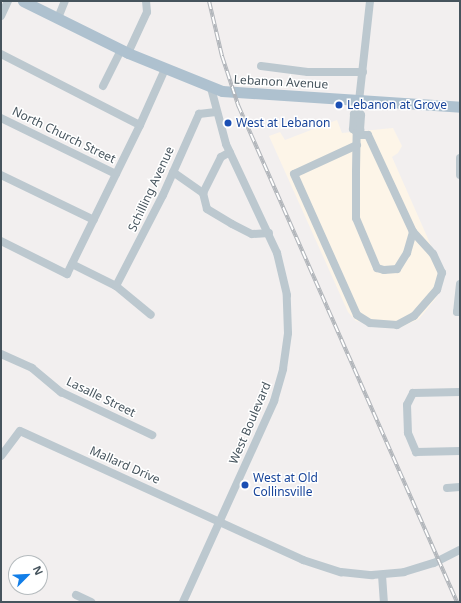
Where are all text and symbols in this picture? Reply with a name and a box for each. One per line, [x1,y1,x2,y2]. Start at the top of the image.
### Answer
street label: Lebanon Avenue [233,72,329,92]
place label: Lebanon at Grove [347,98,447,112]
marker: Lebanon at Grove [334,100,344,110]
street label: North Church Street [10,104,118,166]
place label: West at Lebanon [236,116,330,130]
marker: West at Lebanon [223,118,233,128]
street label: Schilling Avenue [125,144,177,234]
street label: Lasalle Street [64,374,138,420]
street label: West Boulevard [226,380,274,466]
street label: Mallard Drive [88,443,162,487]
place label: West at Old Collinsville [253,471,318,499]
marker: West at Old Collinsville [240,480,250,490]
north arrow [8,555,48,595]
text: N [30,563,47,577]

